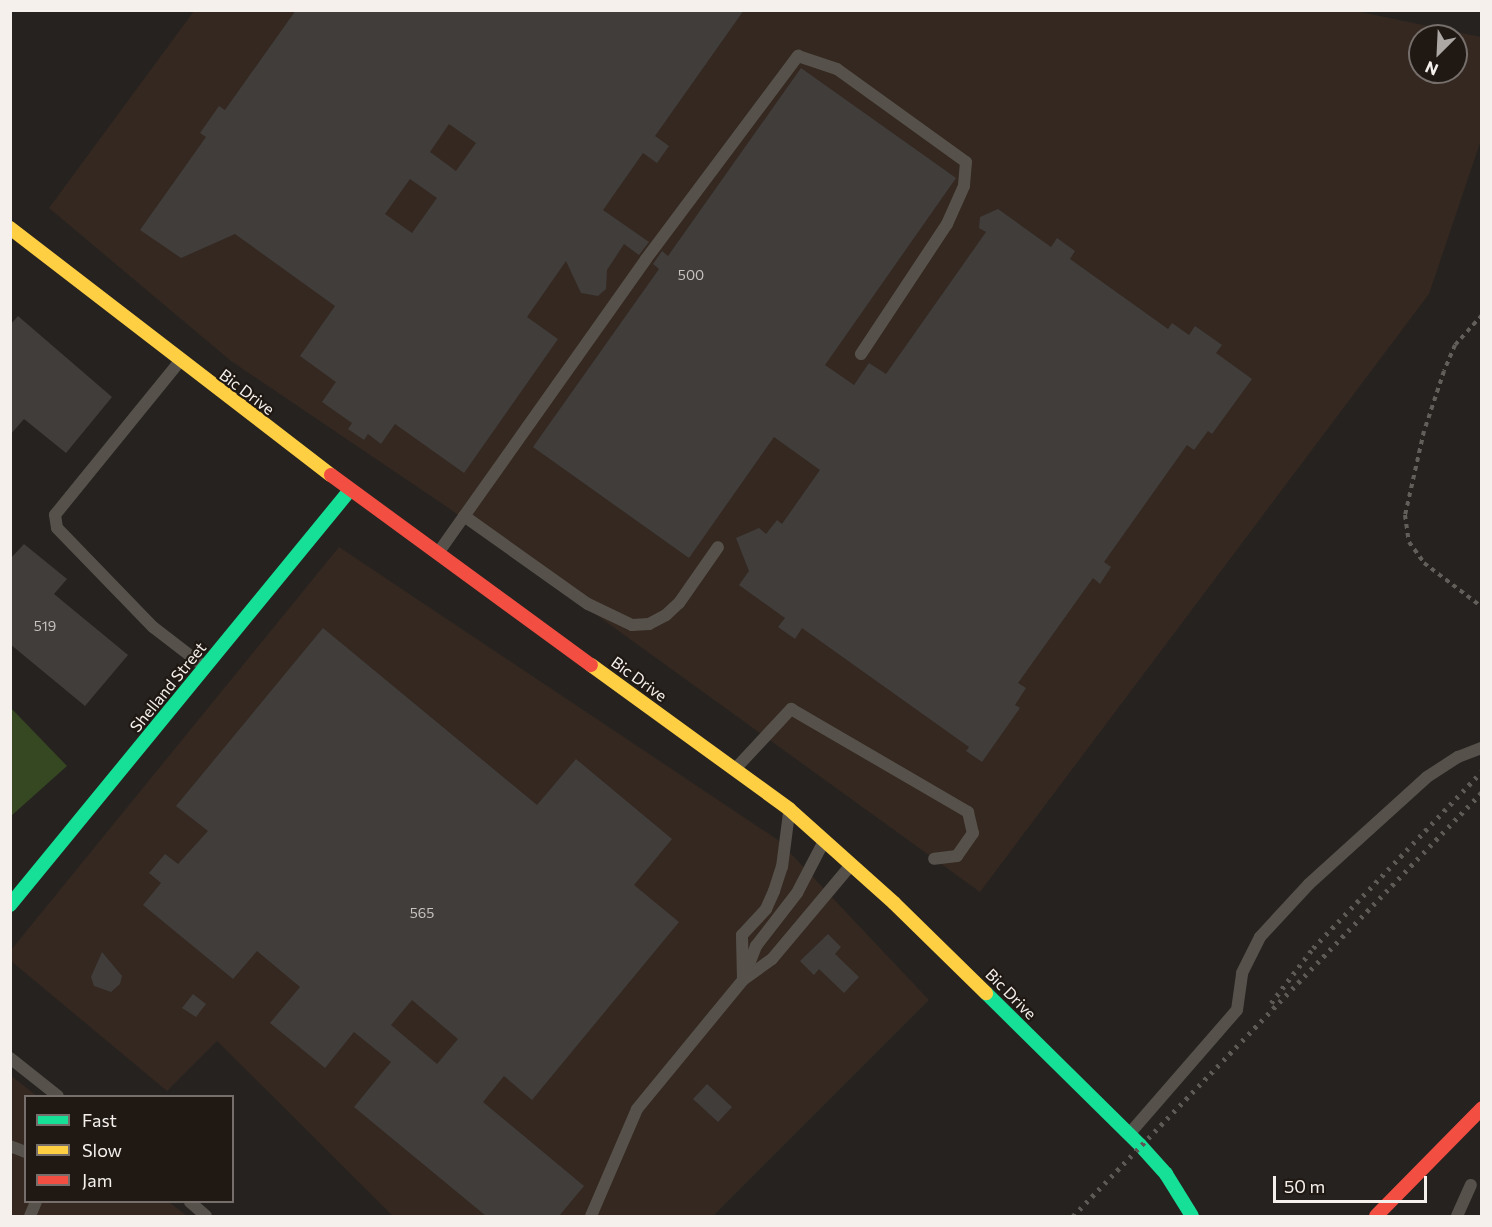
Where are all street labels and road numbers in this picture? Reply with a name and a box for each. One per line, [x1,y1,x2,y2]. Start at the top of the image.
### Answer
street label: Bic Drive [216,365,278,419]
street label: Shelland Street [126,638,210,736]
street label: Bic Drive [607,652,671,706]
street label: Bic Drive [982,965,1040,1023]

